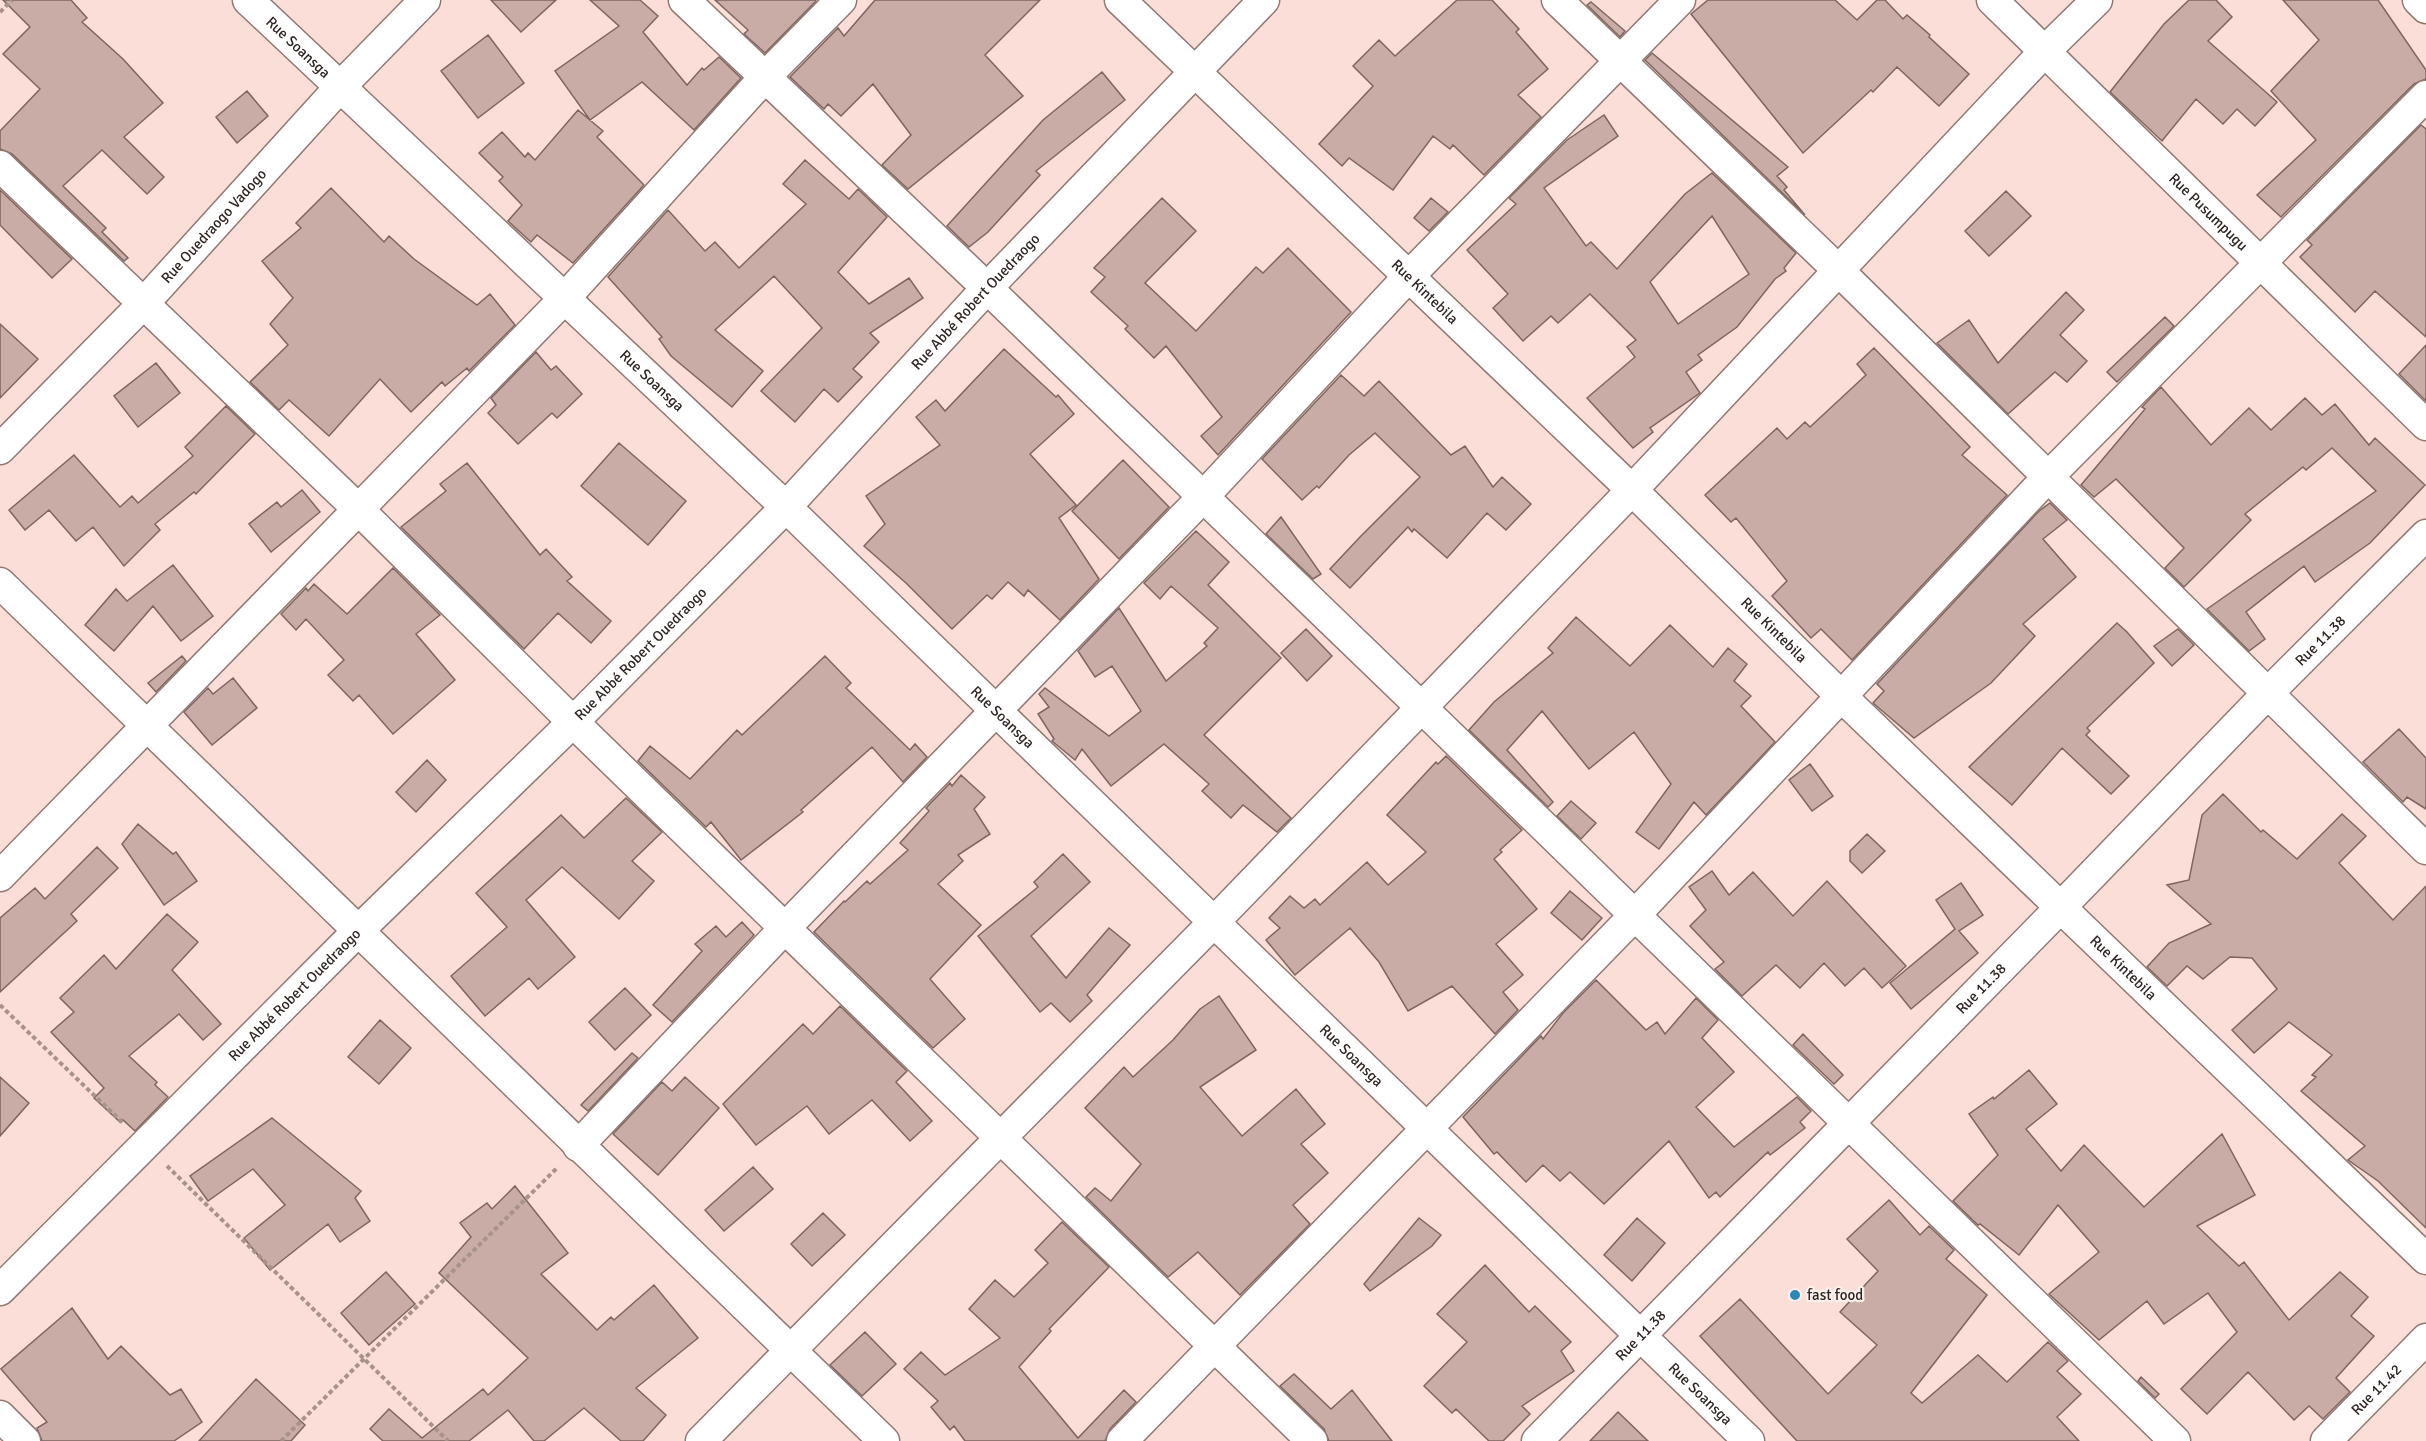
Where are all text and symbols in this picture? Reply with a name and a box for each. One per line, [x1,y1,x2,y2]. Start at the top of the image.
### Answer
street label: Rue Soansga [262,13,334,82]
street label: Rue Ouedraogo Vadogo [157,165,270,287]
street label: Rue Pusumpugu [2165,169,2252,255]
street label: Rue Abbé Robert Ouedraogo [908,230,1044,373]
street label: Rue Kintebila [1388,256,1462,328]
street label: Rue Soansga [616,346,688,415]
street label: Rue Abbé Robert Ouedraogo [571,583,711,724]
street label: Rue Kintebila [1737,593,1811,666]
street label: Rue 11.38 [2291,612,2349,670]
street label: Rue Soansga [967,682,1038,752]
street label: Rue Abbé Robert Ouedraogo [225,924,365,1065]
street label: Rue Kintebila [2086,932,2160,1004]
street label: Rue 11.38 [1952,959,2010,1018]
street label: Rue Soansga [1316,1021,1387,1090]
place label: fast food [1807,1286,1863,1304]
marker: fast food [1788,1288,1802,1302]
street label: Rue 11.38 [1612,1306,1670,1365]
street label: Rue Soansga [1665,1359,1736,1429]
street label: Rue 11.42 [2348,1360,2405,1419]

